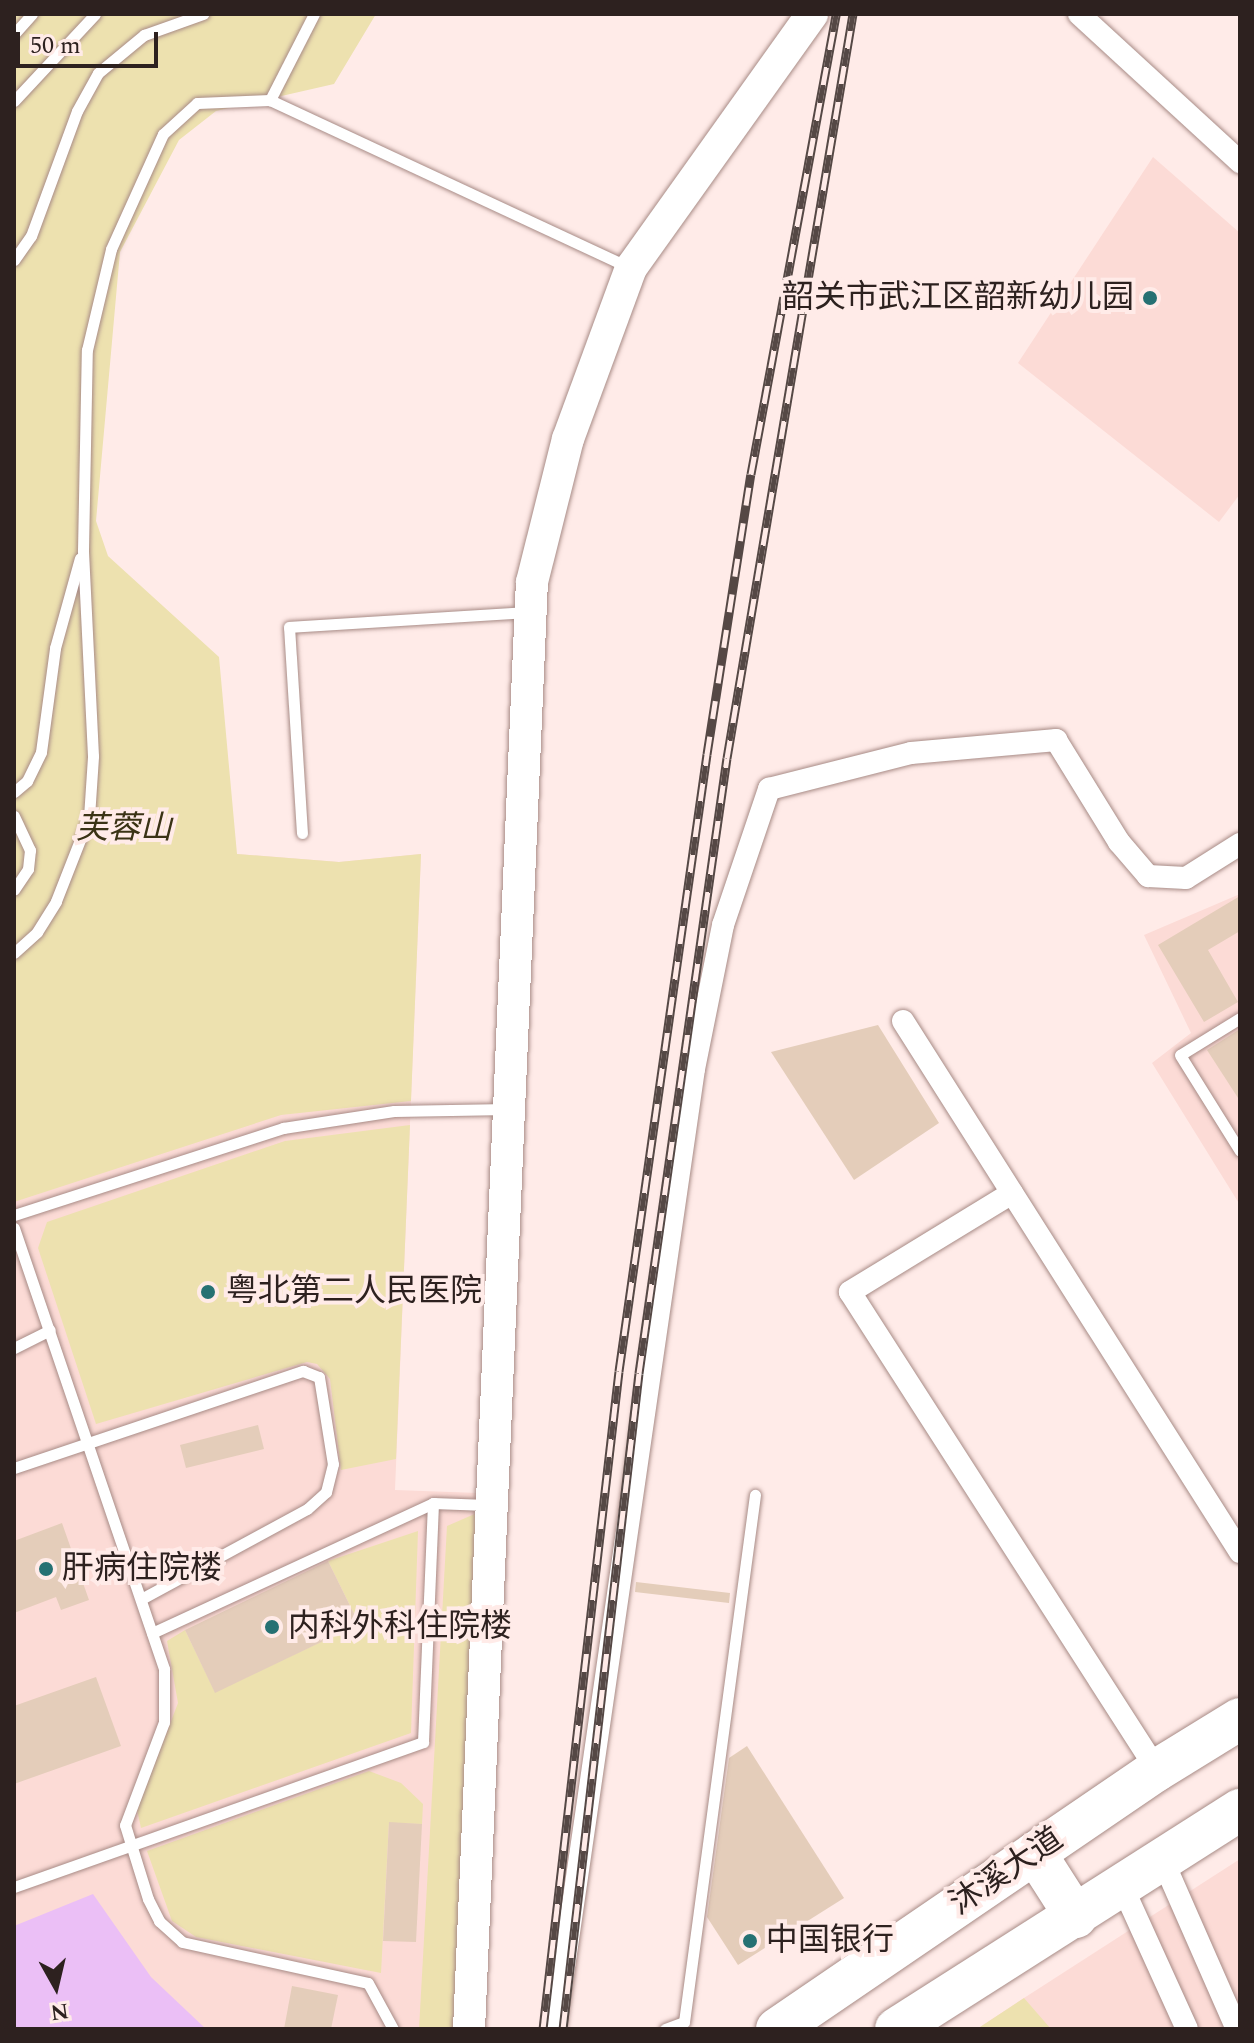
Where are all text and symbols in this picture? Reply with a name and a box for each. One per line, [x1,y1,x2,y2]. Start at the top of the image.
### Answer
scale bar [20,16,162,66]
text: 50 m [30,28,81,64]
place label: 韶关市武江区韶新幼儿园 [782,279,1134,317]
marker: 韶关市武江区韶新幼儿园 [1141,289,1159,307]
park label: 芙蓉山 [76,810,172,848]
place label: 粤北第二人民医院 [226,1273,482,1311]
marker: 粤北第二人民医院 [197,1281,219,1303]
place label: 肝病住院楼 [62,1550,222,1588]
marker: 肝病住院楼 [37,1560,55,1578]
place label: 内科外科住院楼 [288,1608,512,1646]
marker: 内科外科住院楼 [263,1618,281,1636]
street label: 沐溪大道 [943,1820,1071,1924]
place label: 中国银行 [766,1922,894,1960]
marker: 中国银行 [741,1932,759,1950]
north arrow [16,1947,96,2027]
text: N [48,1994,71,2029]

